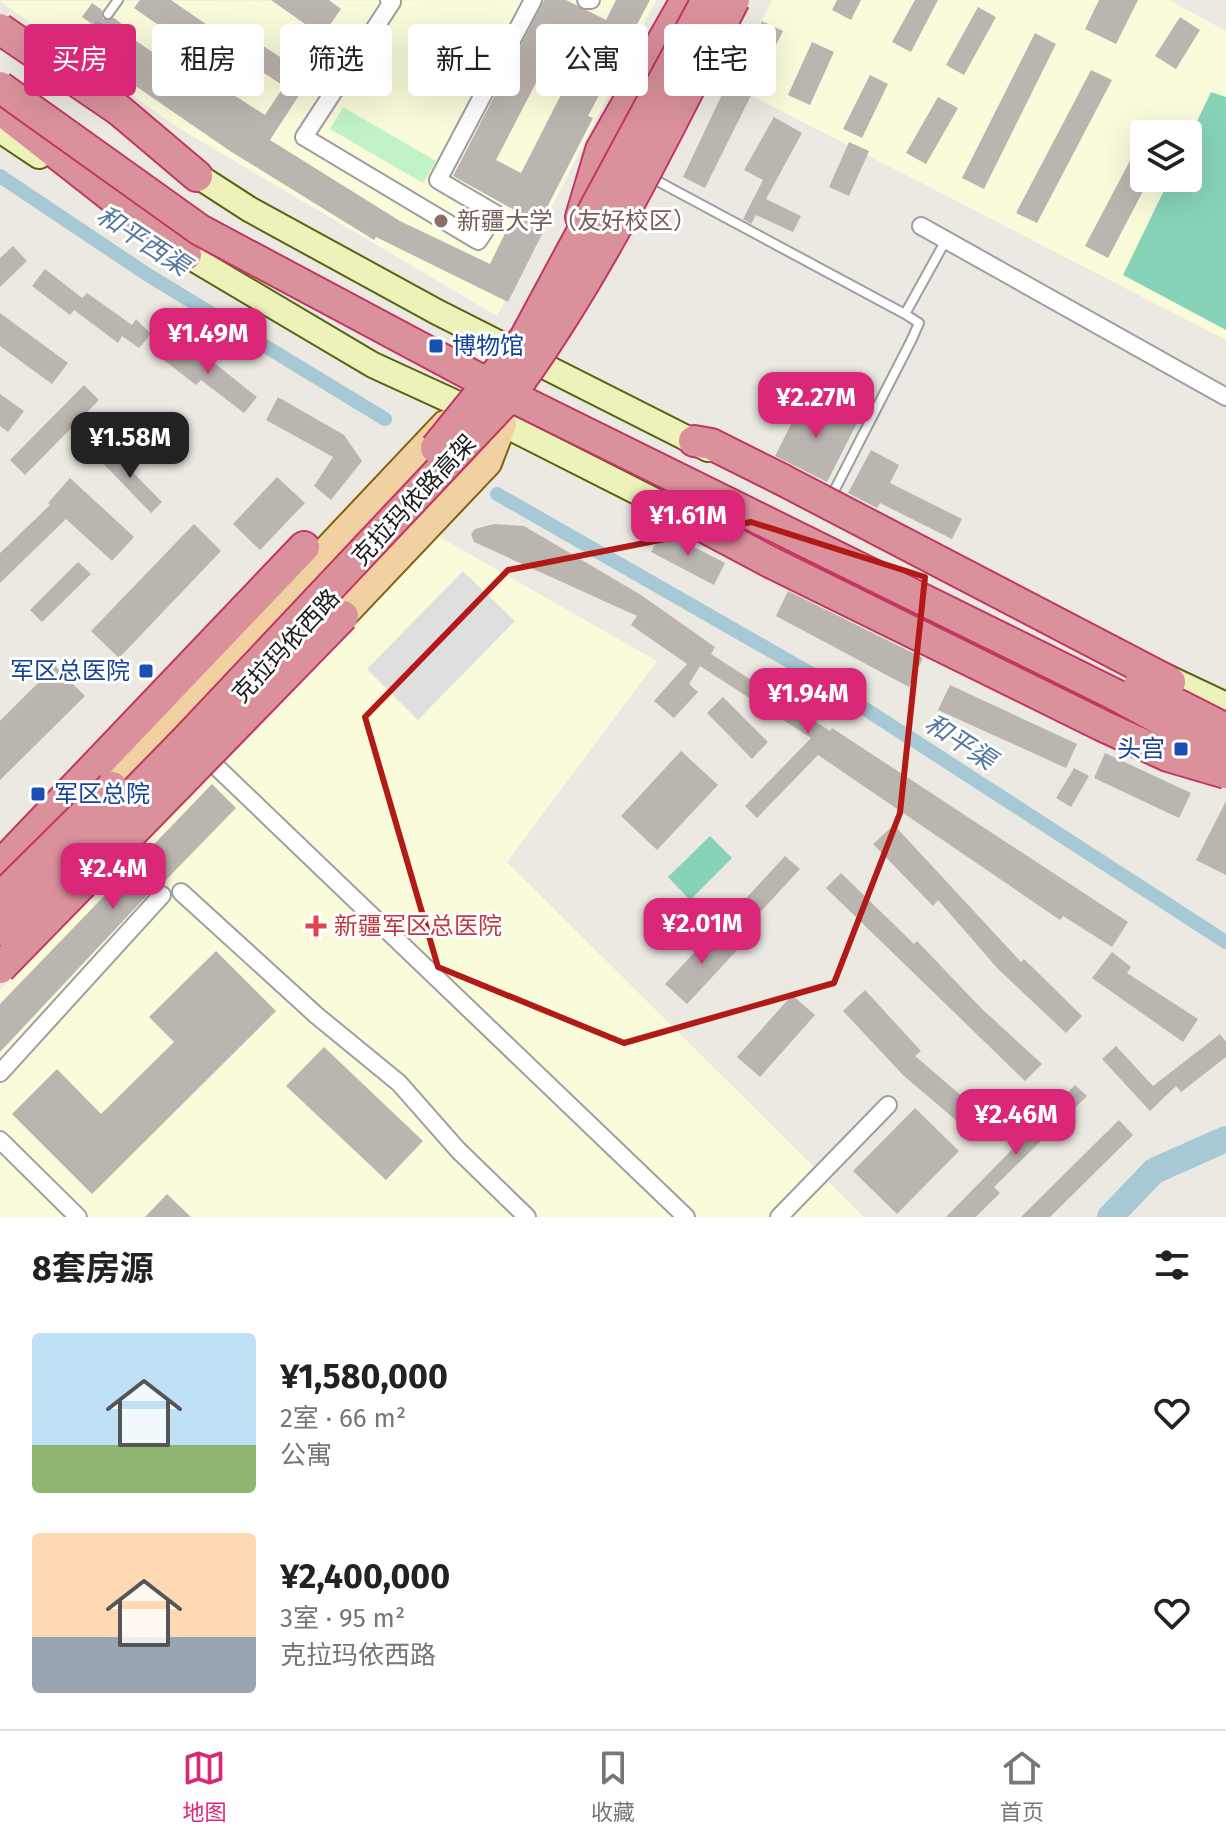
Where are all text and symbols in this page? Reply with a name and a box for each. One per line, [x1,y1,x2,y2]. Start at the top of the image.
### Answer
chip: 买房 [24,24,136,96]
chip: 租房 [152,24,264,96]
chip: 筛选 [280,24,392,96]
chip: 新上 [408,24,520,96]
chip: 公寓 [536,24,648,96]
chip: 住宅 [664,24,776,96]
map controls [1130,120,1202,192]
button: layers [1130,120,1202,192]
water label: 和平西渠 [91,200,198,284]
place label: 新疆大学（友好校区） [457,207,697,235]
marker: 新疆大学（友好校区） [432,212,450,230]
pin: ¥1.49M [143,308,273,376]
text: ¥1.49M [168,318,248,349]
place label: 博物馆 [452,332,524,360]
marker: 博物馆 [427,337,445,355]
pin: ¥2.27M [751,372,881,440]
text: ¥2.27M [776,382,856,413]
pin: ¥1.58M [65,412,195,480]
text: ¥1.58M [89,422,171,453]
street label: 克拉玛依路高架 [346,429,482,571]
pin: ¥1.61M [623,490,753,558]
text: ¥1.61M [649,500,727,531]
street label: 克拉玛依西路 [227,584,345,708]
place label: 军区总医院 [10,657,130,685]
marker: 军区总医院 [137,662,155,680]
pin: ¥1.94M [743,668,873,736]
text: ¥1.94M [767,678,849,709]
water label: 和平渠 [919,708,1004,778]
place label: 头宫 [1117,735,1165,763]
marker: 头宫 [1172,740,1190,758]
place label: 军区总院 [54,780,150,808]
marker: 军区总院 [29,785,47,803]
pin: ¥2.4M [57,843,169,911]
text: ¥2.4M [79,853,147,884]
pin: ¥2.01M [637,898,767,966]
text: ¥2.01M [662,908,742,939]
place label: 新疆军区总医院 [334,912,502,940]
marker: 新疆军区总医院 [305,915,327,937]
pin: ¥2.46M [951,1089,1081,1157]
text: ¥2.46M [974,1099,1058,1130]
icon: filters [1150,1243,1194,1287]
text: 8套房源 [32,1248,154,1289]
text: ¥1,580,000 [280,1356,448,1397]
icon: home [96,1365,192,1461]
icon: heart [1150,1391,1194,1435]
text: 2室 · 66 m² [280,1403,406,1434]
text: 公寓 [280,1440,332,1471]
text: ¥2,400,000 [280,1556,450,1597]
icon: home [96,1565,192,1661]
icon: heart [1150,1591,1194,1635]
text: 3室 · 95 m² [280,1603,405,1634]
text: 克拉玛依西路 [280,1640,436,1671]
tab: 地图 [182,1746,226,1826]
tab: 收藏 [591,1746,635,1826]
tab: 首页 [1000,1746,1044,1826]

